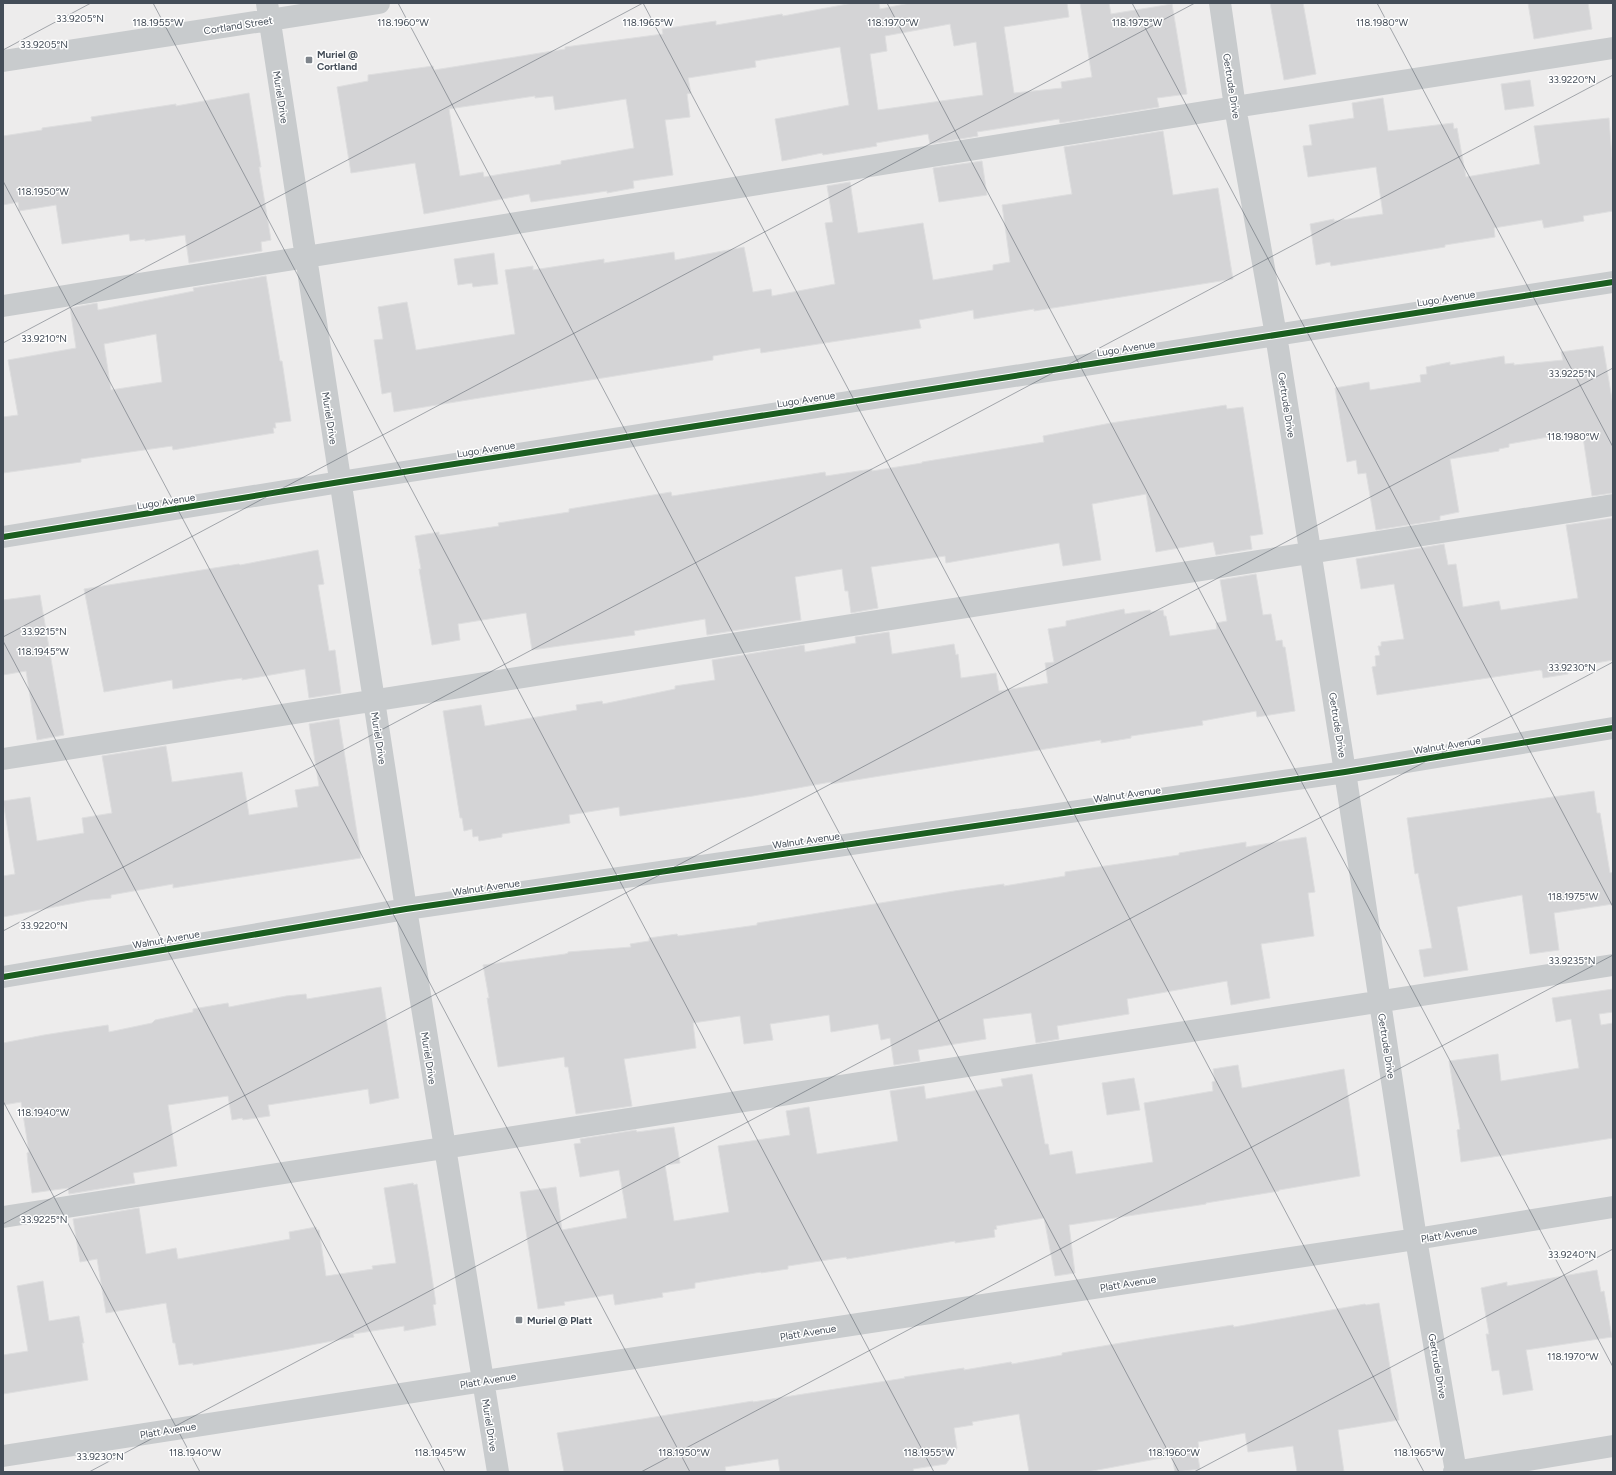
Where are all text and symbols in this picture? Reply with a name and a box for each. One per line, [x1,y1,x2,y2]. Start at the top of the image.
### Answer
text: 33.9205°N [56,12,104,25]
street label: Cortland Street [203,14,274,37]
text: 118.1955°W [132,16,184,29]
text: 118.1960°W [377,16,429,29]
text: 118.1965°W [623,16,674,29]
text: 118.1970°W [867,16,919,29]
text: 118.1975°W [1112,16,1163,29]
text: 118.1980°W [1356,16,1408,29]
text: 33.9205°N [20,38,68,51]
place label: Muriel @ Cortland [317,48,358,73]
street label: Gertrude Drive [1220,52,1243,120]
marker: Muriel @ Cortland [304,55,314,65]
street label: Muriel Drive [270,70,291,125]
text: 33.9220°N [1548,73,1596,86]
text: 118.1950°W [17,185,69,198]
street label: Lugo Avenue [1416,287,1477,310]
text: 33.9210°N [21,332,67,345]
street label: Lugo Avenue [1096,337,1157,360]
text: 33.9225°N [1549,367,1595,380]
street label: Gertrude Drive [1275,371,1298,439]
street label: Lugo Avenue [776,388,837,411]
street label: Muriel Drive [319,391,340,446]
text: 118.1980°W [1547,430,1599,443]
street label: Lugo Avenue [456,438,517,461]
street label: Lugo Avenue [136,490,197,513]
text: 33.9215°N [21,625,67,638]
text: 118.1945°W [17,645,69,658]
text: 33.9230°N [1548,661,1596,674]
street label: Gertrude Drive [1326,691,1349,759]
street label: Muriel Drive [368,711,389,766]
street label: Walnut Avenue [1413,734,1482,757]
street label: Walnut Avenue [1093,783,1162,806]
street label: Walnut Avenue [772,829,841,852]
street label: Walnut Avenue [452,876,521,899]
text: 118.1975°W [1548,890,1599,903]
text: 33.9220°N [20,919,68,932]
street label: Walnut Avenue [132,927,201,952]
text: 33.9235°N [1549,954,1595,967]
street label: Gertrude Drive [1375,1012,1398,1080]
street label: Muriel Drive [418,1031,439,1086]
text: 118.1940°W [17,1106,69,1119]
text: 33.9225°N [21,1213,67,1226]
street label: Platt Avenue [1420,1224,1479,1245]
text: 33.9240°N [1548,1248,1596,1261]
street label: Platt Avenue [1099,1273,1158,1294]
place label: Muriel @ Platt [527,1314,592,1327]
marker: Muriel @ Platt [514,1315,524,1325]
street label: Platt Avenue [779,1322,838,1343]
street label: Gertrude Drive [1425,1332,1450,1400]
text: 118.1970°W [1547,1350,1599,1363]
street label: Platt Avenue [459,1370,518,1391]
street label: Muriel Drive [479,1398,500,1453]
street label: Platt Avenue [139,1420,198,1441]
text: 118.1940°W [169,1446,221,1459]
text: 118.1945°W [414,1446,466,1459]
text: 118.1950°W [658,1446,710,1459]
text: 118.1955°W [903,1446,955,1459]
text: 118.1960°W [1148,1446,1200,1459]
text: 118.1965°W [1394,1446,1445,1459]
text: 33.9230°N [76,1450,124,1463]

